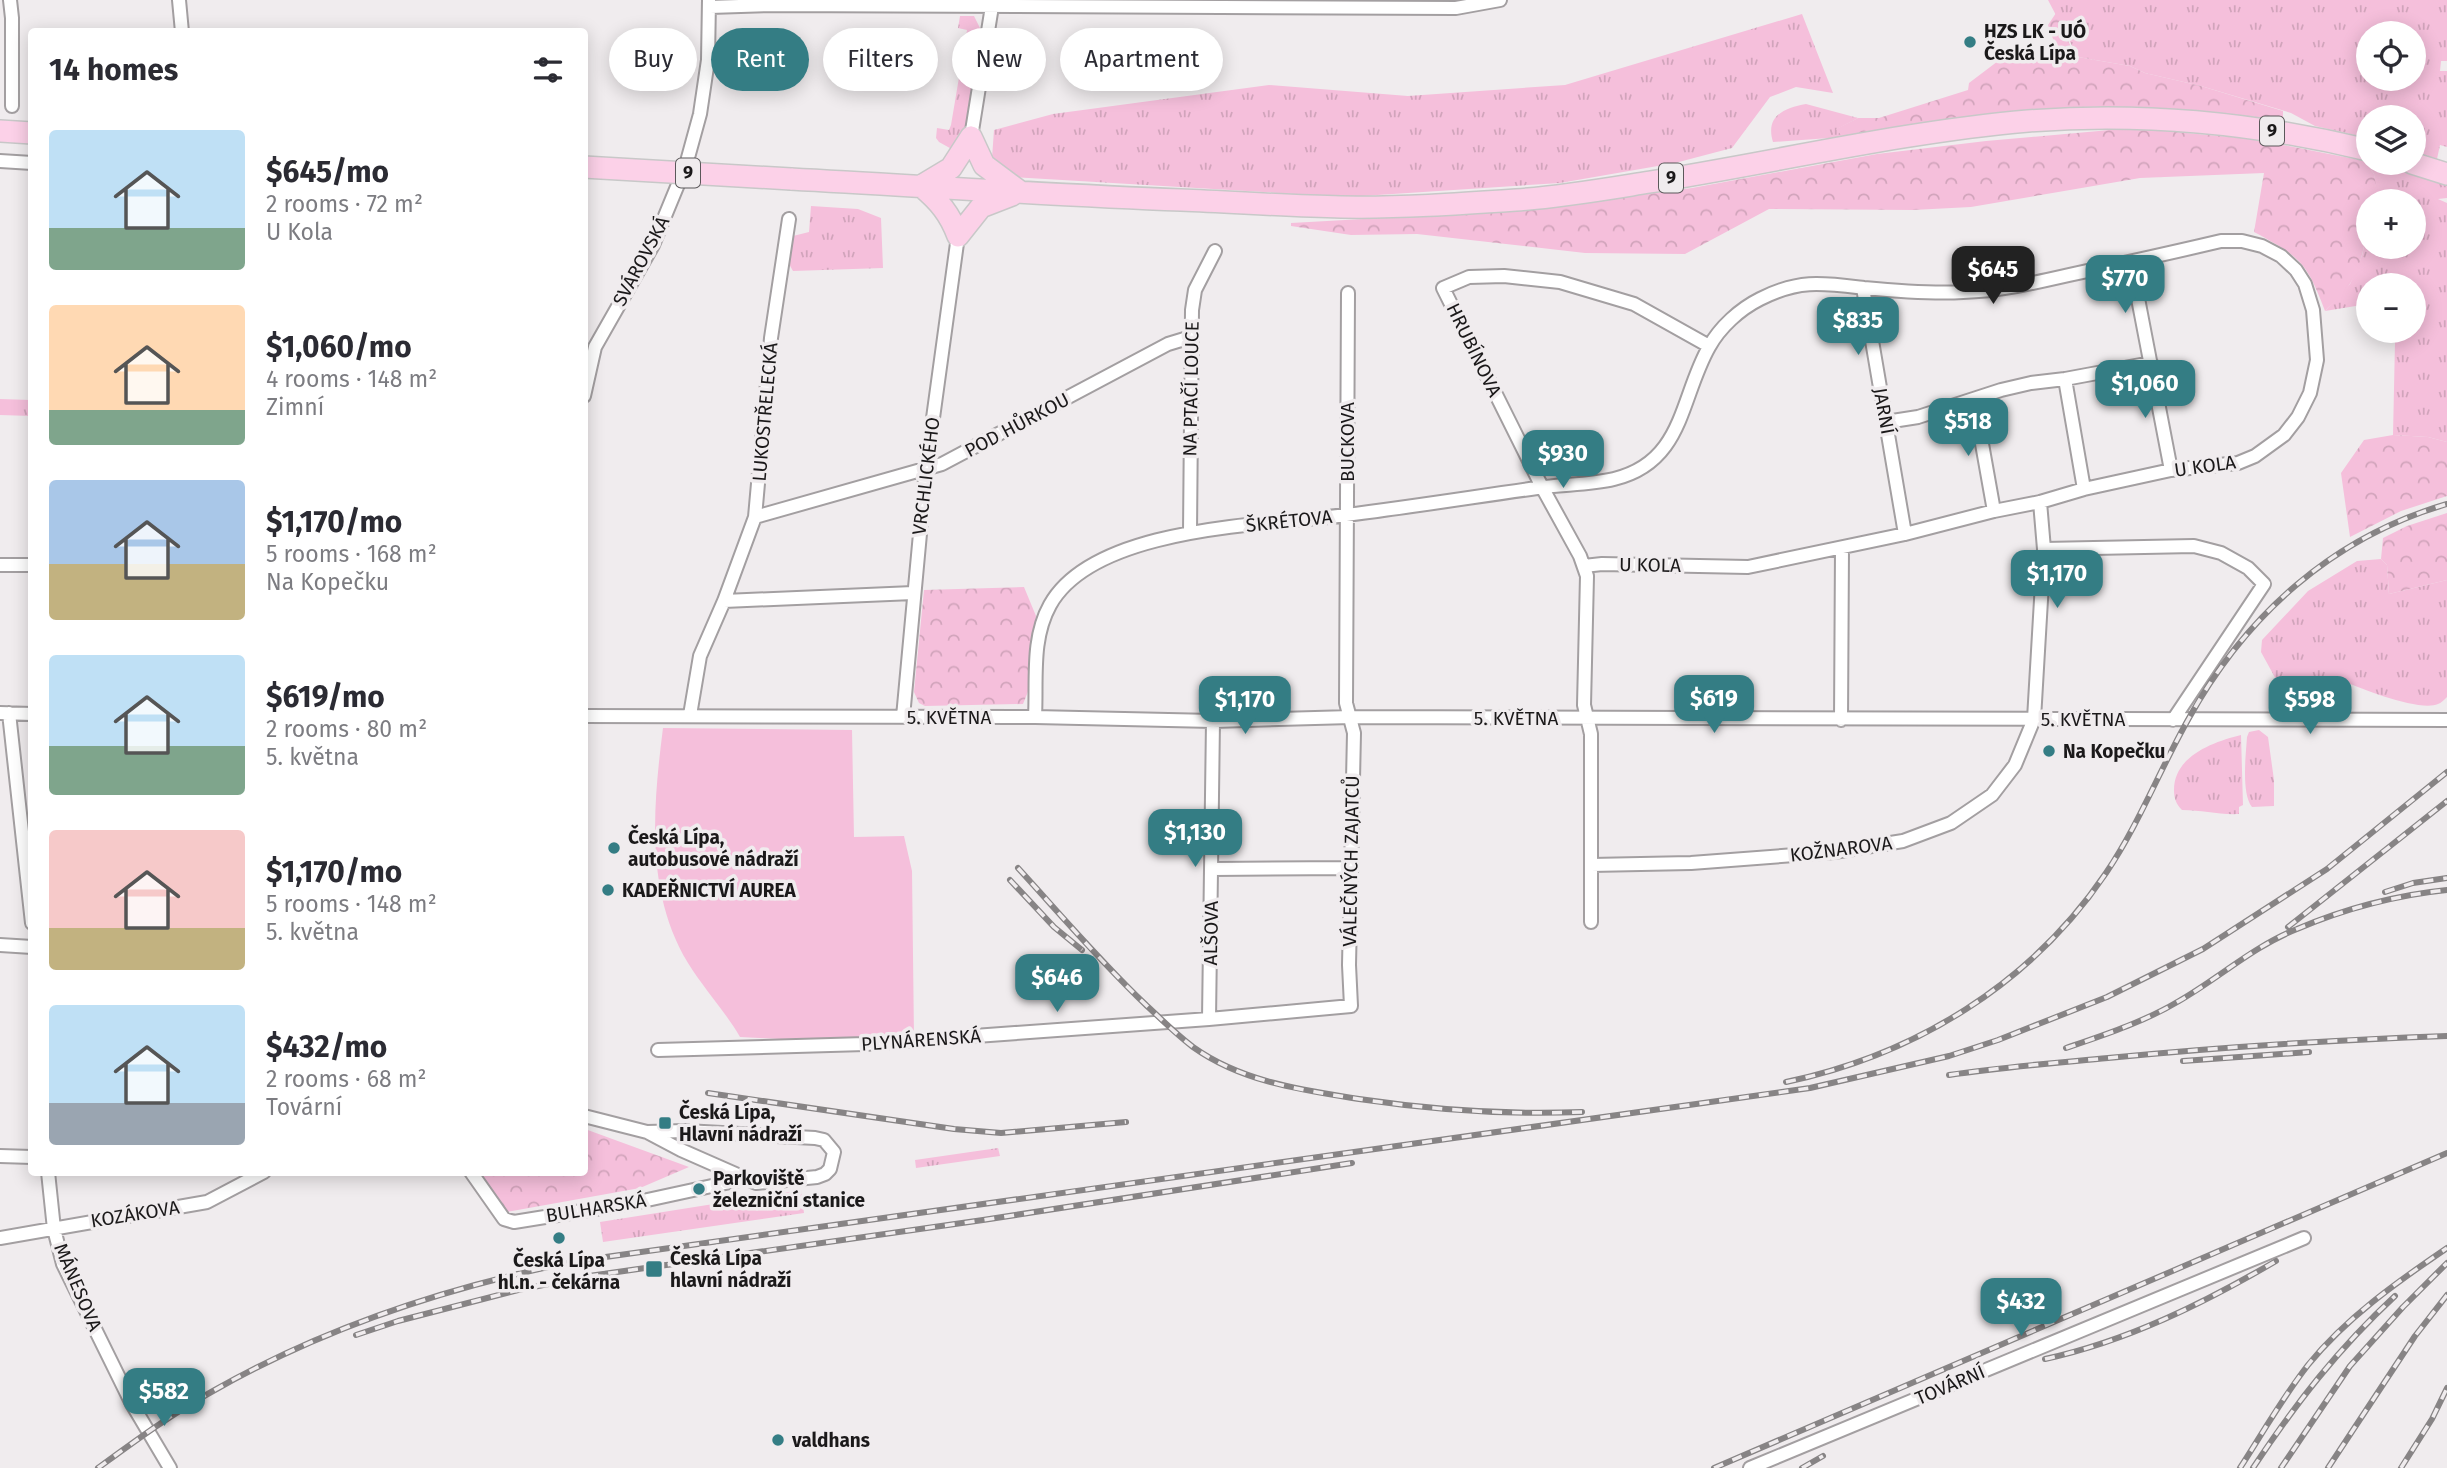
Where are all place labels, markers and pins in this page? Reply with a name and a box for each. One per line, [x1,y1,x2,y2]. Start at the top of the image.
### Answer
place label: HZS LK - UÓ Česká Lípa [1984,19,2086,65]
marker: HZS LK - UÓ Česká Lípa [1962,34,1978,50]
pin: $645 [1952,246,2034,306]
pin: $770 [2084,256,2166,315]
pin: $835 [1817,298,1899,357]
pin: $1,060 [2088,360,2202,420]
pin: $518 [1927,398,2009,458]
pin: $930 [1522,430,1604,490]
pin: $1,170 [2000,550,2114,610]
pin: $1,170 [1188,676,1302,736]
pin: $619 [1673,676,1755,735]
pin: $598 [2269,676,2351,736]
place label: Na Kopečku [2063,740,2165,763]
marker: Na Kopečku [2041,743,2057,759]
pin: $1,130 [1138,810,1252,869]
place label: Česká Lípa, autobusové nádraží [628,824,799,871]
marker: Česká Lípa, autobusové nádraží [606,840,622,856]
place label: KADEŘNICTVÍ AUREA [622,877,796,902]
marker: KADEŘNICTVÍ AUREA [600,882,616,898]
pin: $646 [1016,954,1098,1014]
place label: Česká Lípa, Hlavní nádraží [679,1099,803,1146]
marker: Česká Lípa, Hlavní nádraží [657,1115,673,1131]
place label: Parkoviště železniční stanice [713,1167,865,1212]
marker: Parkoviště železniční stanice [691,1181,707,1197]
marker: Česká Lípa hl.n. - čekárna [551,1230,567,1246]
place label: Česká Lípa hlavní nádraží [670,1245,792,1292]
place label: Česká Lípa hl.n. - čekárna [498,1247,620,1294]
marker: Česká Lípa hlavní nádraží [644,1259,664,1279]
pin: $432 [1980,1278,2062,1338]
pin: $582 [123,1368,205,1428]
place label: valdhans [791,1429,870,1452]
marker: valdhans [770,1432,786,1448]

